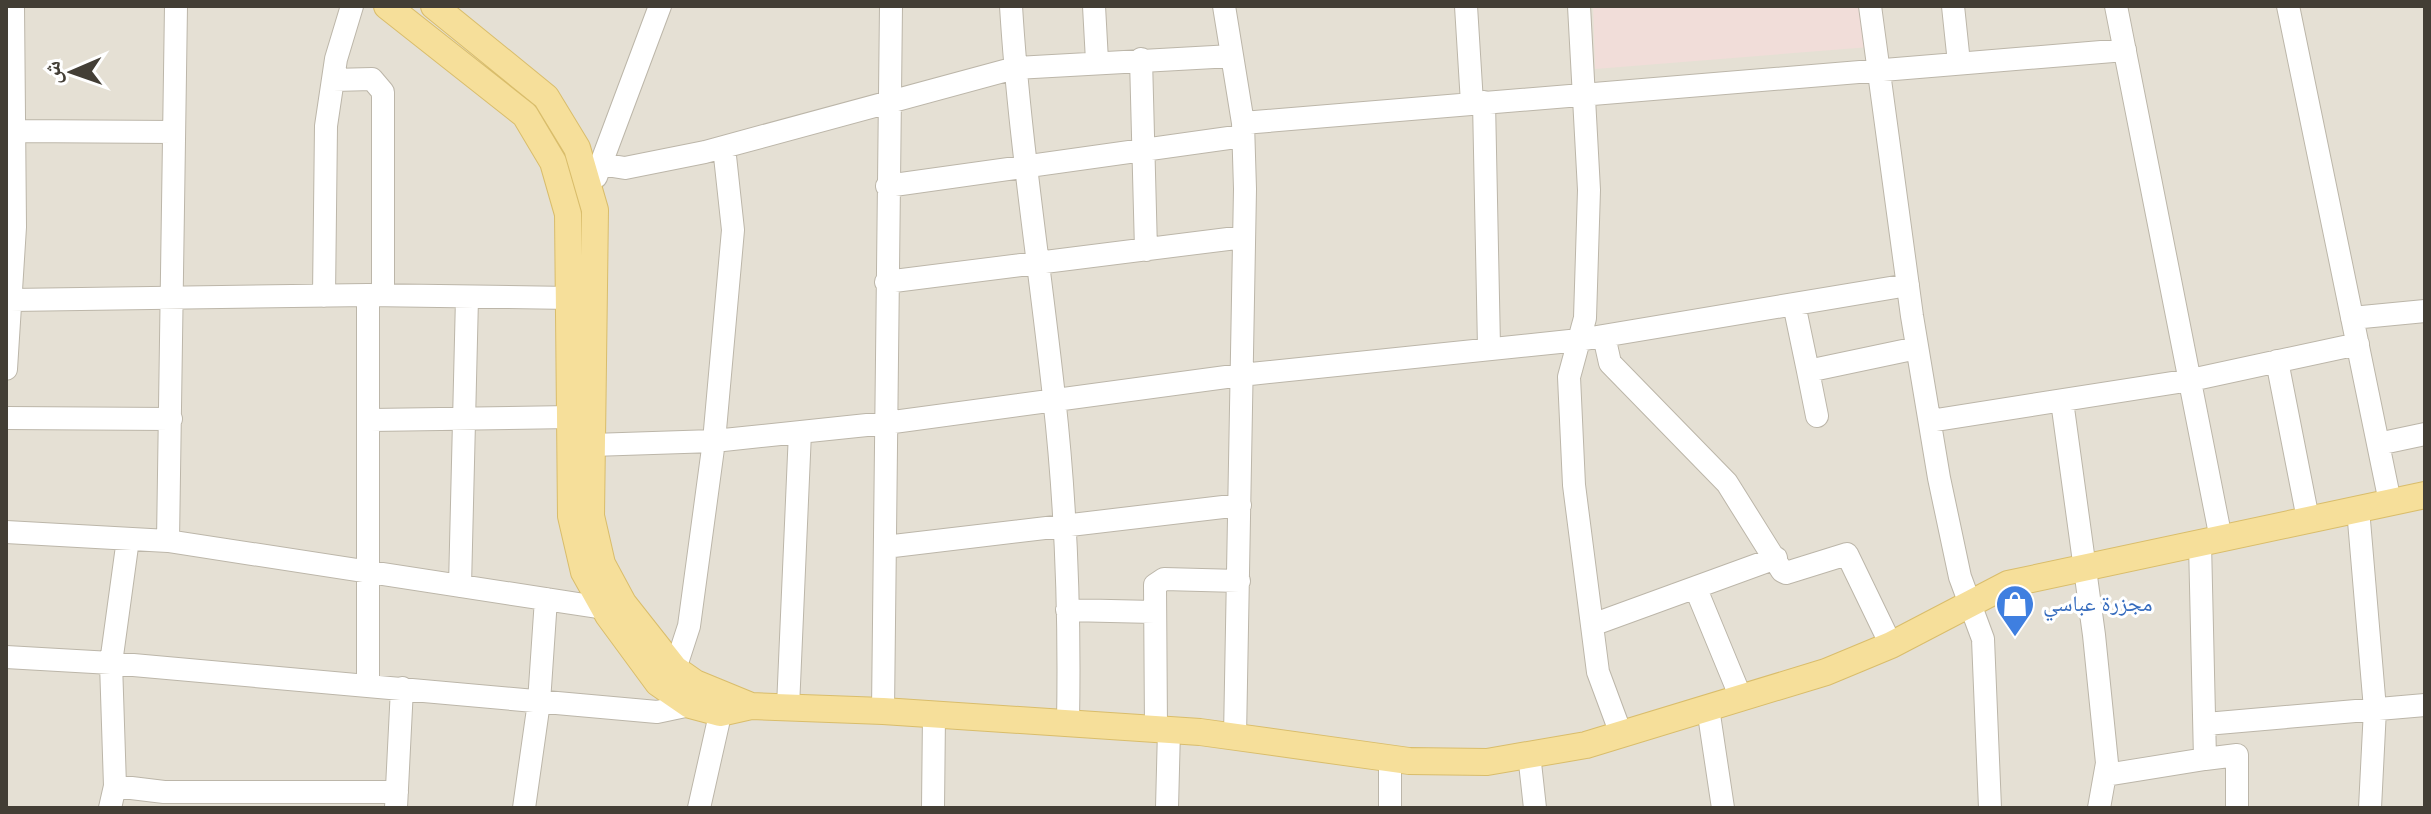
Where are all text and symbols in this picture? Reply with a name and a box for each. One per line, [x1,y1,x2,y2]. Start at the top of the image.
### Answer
north arrow [32,32,112,112]
text: ش [40,61,66,85]
shop icon: مجزرة عباسي [1994,583,2036,638]
place label: مجزرة عباسي [2043,591,2152,621]

